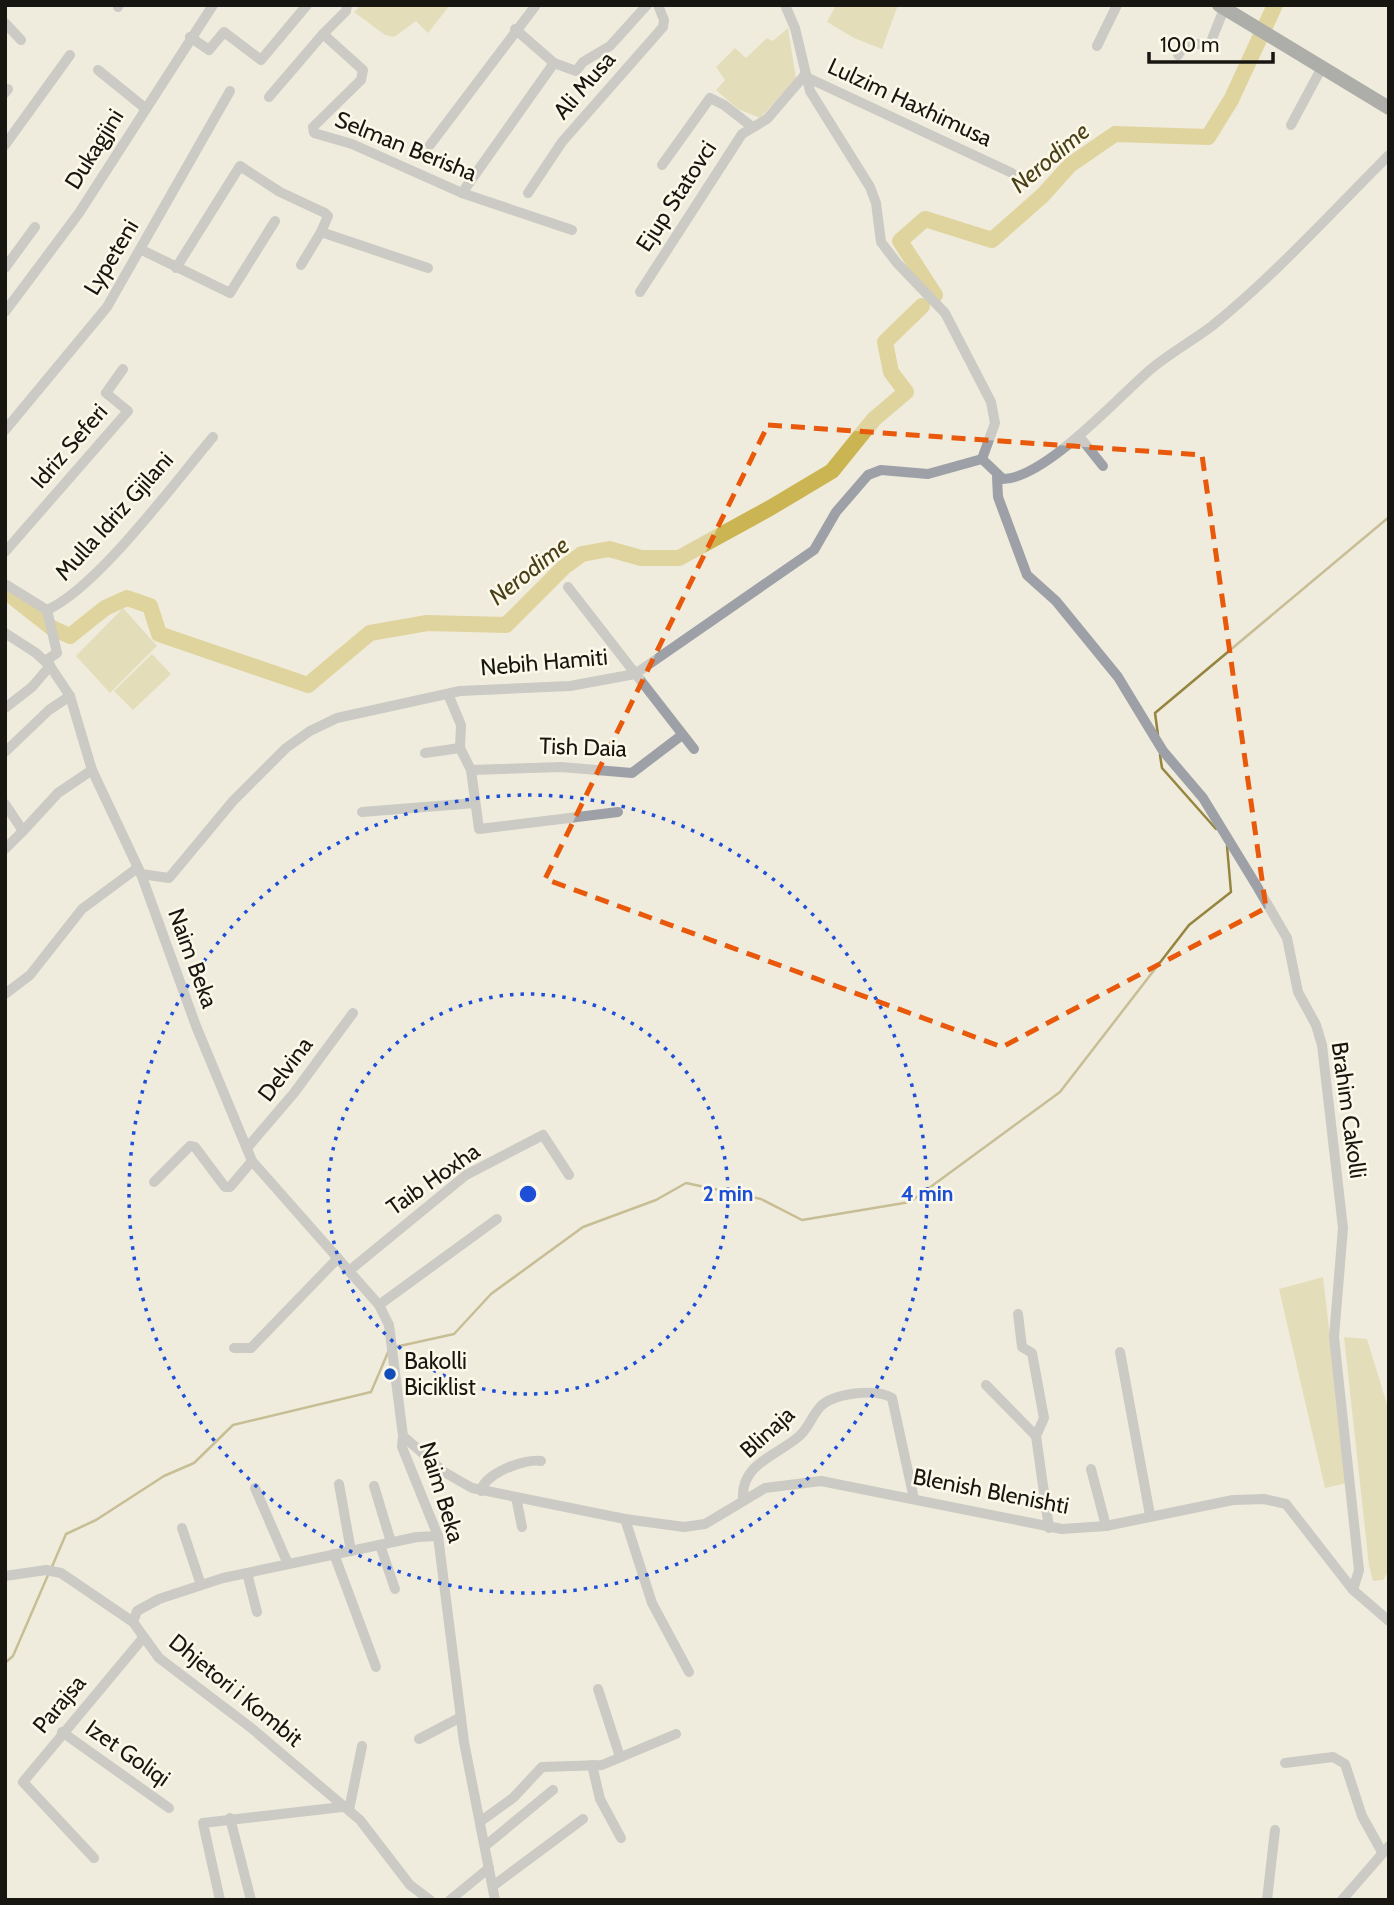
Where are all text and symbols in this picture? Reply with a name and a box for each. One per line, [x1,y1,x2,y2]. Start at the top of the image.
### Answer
scale bar [1149,21,1273,65]
text: 100 m [1160,32,1219,57]
street label: Ali Musa [547,45,621,125]
street label: Lulzim Haxhimusa [823,52,997,152]
street label: Dukagjini [58,104,130,194]
street label: Selman Berisha [331,105,481,187]
water label: Nerodime [1004,116,1095,199]
street label: Ejup Statovci [630,135,722,257]
street label: Lypeteni [78,214,144,300]
street label: Idriz Seferi [25,398,113,494]
street label: Mulla Idriz Gjilani [49,446,179,586]
water label: Nerodime [483,530,575,611]
street label: Nebih Hamiti [479,642,609,682]
street label: Tish Daia [539,731,627,763]
street label: Naim Beka [162,904,224,1012]
street label: Delvina [252,1031,318,1107]
street label: Brahim Cakolli [1326,1040,1372,1180]
street label: Taib Hoxha [381,1137,485,1221]
text: 2 min [703,1181,753,1206]
text: 4 min [901,1181,953,1206]
centre of rings [516,1182,540,1206]
place label: Bakolli Biciklist [404,1347,476,1401]
marker: Bakolli Biciklist [382,1366,398,1382]
street label: Blinaja [734,1400,800,1464]
street label: Naim Beka [413,1438,471,1546]
street label: Blenish Blenishti [911,1462,1071,1520]
street label: Dhjetori i Kombit [164,1628,309,1753]
street label: Parajsa [27,1669,91,1739]
street label: Izet Goliqi [80,1714,176,1792]

